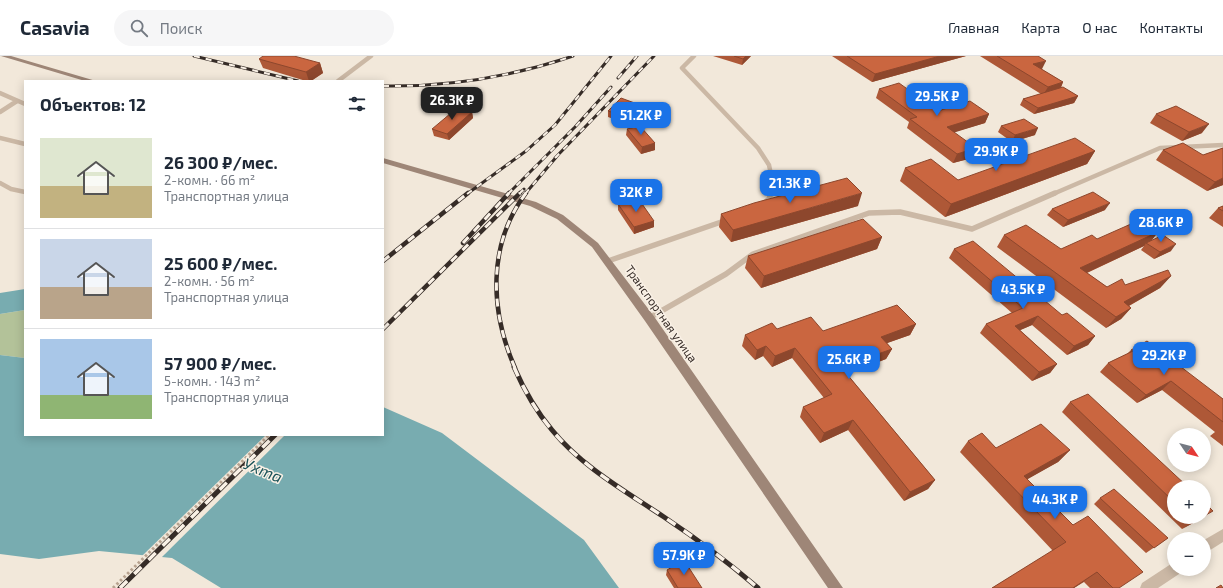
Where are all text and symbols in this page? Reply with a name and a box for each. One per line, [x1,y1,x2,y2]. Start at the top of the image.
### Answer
search box [114,10,394,46]
text: Casavia [20,16,90,39]
icon: search [128,17,150,39]
text: Поиск [160,19,203,37]
text: Главная [948,19,999,36]
text: Карта [1021,19,1060,36]
text: О нас [1082,19,1118,36]
text: Контакты [1140,19,1203,36]
pin: 29.5K ₽ [900,83,974,117]
pin: 26.3K ₽ [415,87,489,121]
text: 29.5K ₽ [915,88,959,104]
text: 26.3K ₽ [430,92,474,108]
icon: filters [346,93,368,115]
text: Объектов: 12 [40,94,146,114]
pin: 51.2K ₽ [604,102,678,136]
text: 51.2K ₽ [620,107,662,123]
pin: 29.9K ₽ [959,138,1033,172]
text: 29.9K ₽ [974,143,1018,159]
text: 26 300 ₽/мес. [164,152,278,172]
icon: home [72,154,120,202]
pin: 21.3K ₽ [753,170,827,204]
text: 2-комн. · 66 m² [164,172,255,188]
text: 21.3K ₽ [769,175,811,191]
pin: 32K ₽ [608,179,664,213]
text: 32K ₽ [619,184,653,200]
text: Транспортная улица [164,188,289,204]
pin: 28.6K ₽ [1124,209,1198,243]
text: 28.6K ₽ [1138,214,1184,230]
text: 25 600 ₽/мес. [164,253,277,273]
icon: home [72,255,120,303]
street label: Транспортная улица [622,262,701,365]
text: 2-комн. · 56 m² [164,273,255,289]
pin: 43.5K ₽ [986,276,1060,310]
text: 43.5K ₽ [1001,281,1045,297]
text: Транспортная улица [164,289,289,305]
pin: 29.2K ₽ [1127,342,1201,376]
pin: 25.6K ₽ [812,346,886,380]
text: 29.2K ₽ [1142,347,1186,363]
text: 25.6K ₽ [827,351,871,367]
text: 57 900 ₽/мес. [164,353,276,373]
icon: home [72,355,120,403]
text: 5-комн. · 143 m² [164,373,260,389]
text: Транспортная улица [164,389,289,405]
north arrow [1167,428,1211,472]
map controls [1167,428,1211,576]
water label: Ухта [241,453,286,486]
button: + [1167,480,1211,524]
pin: 44.3K ₽ [1018,486,1092,520]
text: 44.3K ₽ [1032,491,1078,507]
button: − [1167,532,1211,576]
pin: 57.9K ₽ [647,542,721,576]
text: 57.9K ₽ [663,547,705,563]

